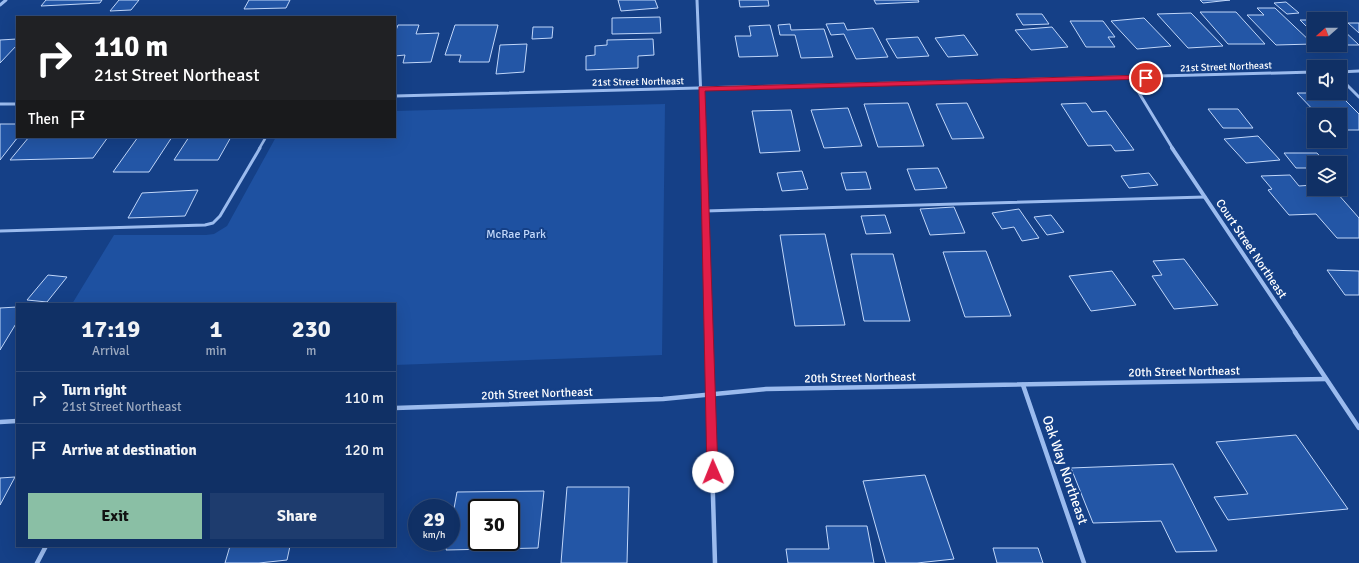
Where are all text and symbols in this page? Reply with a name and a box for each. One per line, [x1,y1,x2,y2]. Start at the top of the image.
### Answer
north arrow [1307,12,1347,52]
map controls [1307,12,1347,196]
text: 110 m [94,30,168,64]
icon: right [28,32,80,84]
street label: 21st Street Northeast [1180,59,1273,75]
button: sound [1307,60,1347,100]
pin [1129,61,1163,95]
text: 21st Street Northeast [94,64,259,86]
icon: arrive [1135,67,1157,89]
street label: 21st Street Northeast [592,75,685,89]
icon: arrive [67,108,89,130]
button: search [1307,108,1347,148]
text: Then [28,110,59,128]
button: layers [1307,156,1347,196]
street label: Court Street Northeast [1212,196,1290,302]
park label: McRae Park [486,227,546,242]
text: 17:19 [81,314,140,344]
text: 1 [210,314,222,344]
text: 230 [292,314,331,344]
text: Arrival [92,343,129,359]
text: min [206,343,227,359]
text: m [306,343,316,359]
street label: 20th Street Northeast [1128,364,1240,380]
street label: 20th Street Northeast [804,370,916,386]
text: Turn right [62,381,127,399]
street label: 20th Street Northeast [481,385,593,403]
icon: right [28,387,50,409]
text: 110 m [344,389,384,407]
text: 21st Street Northeast [62,399,181,415]
street label: Oak Way Northeast [1038,413,1092,527]
icon: arrive [28,439,50,461]
text: Arrive at destination [62,441,197,459]
text: 120 m [344,441,384,459]
position arrow [692,451,734,493]
button: Exit [28,493,202,539]
button: Share [210,493,384,539]
speed limit sign: 30 [468,499,520,551]
text: 29 [423,507,445,532]
text: km/h [423,529,445,541]

